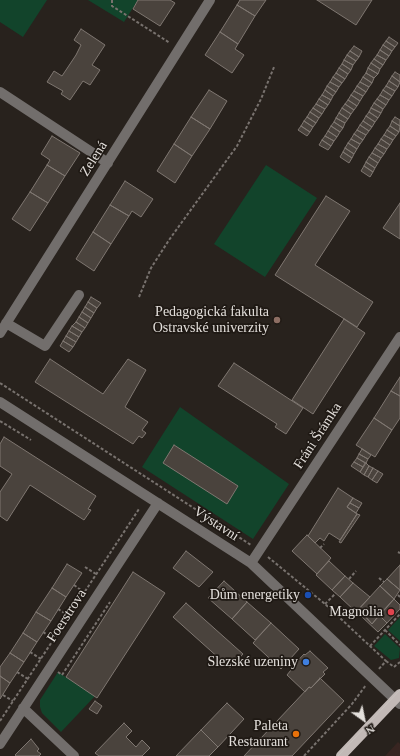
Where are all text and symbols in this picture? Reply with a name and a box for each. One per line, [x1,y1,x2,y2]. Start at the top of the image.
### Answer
street label: Zelená [77,138,111,180]
place label: Pedagogická fakulta Ostravské univerzity [153,304,269,336]
marker: Pedagogická fakulta Ostravské univerzity [272,315,282,325]
street label: Fráni Šrámka [290,400,346,472]
street label: Výstavní [190,503,242,545]
street label: Foerstrova [44,586,90,646]
place label: Dům energetiky [210,587,300,603]
marker: Dům energetiky [303,590,313,600]
place label: Magnolia [329,604,383,620]
marker: Magnolia [386,607,396,617]
place label: Slezské uzeniny [207,654,298,670]
marker: Slezské uzeniny [301,657,311,667]
north arrow [344,700,384,740]
place label: Paleta Restaurant [228,718,288,750]
text: N [364,723,377,737]
marker: Paleta Restaurant [291,729,301,739]

